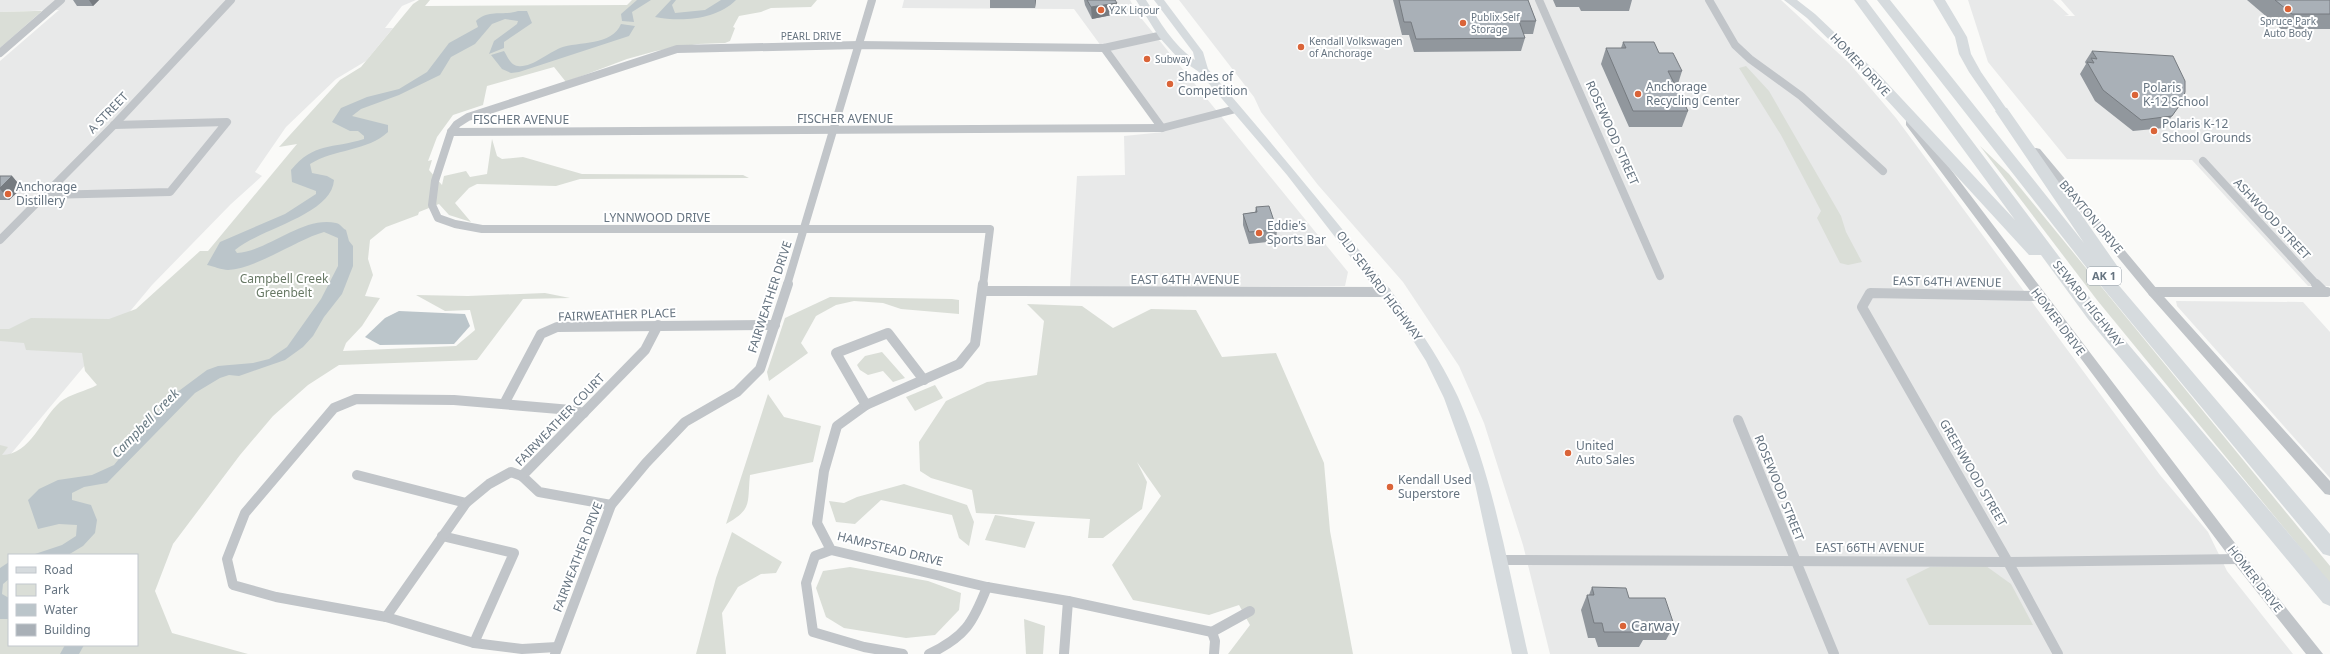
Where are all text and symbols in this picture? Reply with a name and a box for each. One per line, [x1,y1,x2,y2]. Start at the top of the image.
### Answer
place label: Y2K Liqour [1109,3,1160,17]
marker: Spruce Park Auto Body [2283,4,2293,14]
marker: Y2K Liqour [1096,5,1106,15]
place label: Publix Self Storage [1471,10,1520,36]
place label: Spruce Park Auto Body [2260,14,2317,40]
marker: Publix Self Storage [1458,18,1468,28]
street label: PEARL DRIVE [781,29,841,43]
street label: HOMER DRIVE [1827,29,1894,100]
place label: Kendall Volkswagen of Anchorage [1309,34,1403,60]
marker: Kendall Volkswagen of Anchorage [1296,42,1306,52]
place label: Subway [1155,52,1192,66]
marker: Subway [1142,54,1152,64]
place label: Shades of Competition [1178,68,1248,99]
street label: ROSEWOOD STREET [1582,78,1643,188]
place label: Anchorage Recycling Center [1646,78,1740,109]
marker: Shades of Competition [1165,79,1175,89]
place label: Polaris K-12 School [2143,79,2209,110]
street label: A STREET [84,88,132,137]
marker: Anchorage Recycling Center [1633,89,1643,99]
marker: Polaris K-12 School [2130,90,2140,100]
street label: FISCHER AVENUE [797,110,893,127]
street label: FISCHER AVENUE [473,111,569,128]
place label: Polaris K-12 School Grounds [2162,115,2251,146]
marker: Polaris K-12 School Grounds [2149,126,2159,136]
street label: ASHWOOD STREET [2230,174,2315,263]
street label: BRAYTON DRIVE [2056,176,2127,257]
place label: Anchorage Distillery [16,178,77,209]
marker: Anchorage Distillery [3,189,13,199]
street label: LYNNWOOD DRIVE [604,209,710,226]
place label: Eddie's Sports Bar [1267,217,1326,248]
street label: OLD SEWARD HIGHWAY [1332,227,1426,344]
marker: Eddie's Sports Bar [1254,228,1264,238]
street label: FAIRWEATHER DRIVE [743,239,796,355]
street label: SEWARD HIGHWAY [2049,257,2128,351]
road number: AK 1 [2087,267,2121,285]
park label: Campbell Creek Greenbelt [240,270,329,301]
street label: EAST 64TH AVENUE [1131,271,1239,288]
street label: EAST 64TH AVENUE [1892,272,2002,291]
street label: HOMER DRIVE [2027,284,2089,359]
street label: FAIRWEATHER PLACE [558,304,676,325]
street label: FAIRWEATHER COURT [511,370,608,470]
water label: Campbell Creek [107,384,183,462]
street label: GREENWOOD STREET [1936,416,2011,530]
street label: ROSEWOOD STREET [1751,432,1809,543]
place label: United Auto Sales [1576,437,1635,468]
marker: United Auto Sales [1563,448,1573,458]
place label: Kendall Used Superstore [1398,471,1472,502]
marker: Kendall Used Superstore [1385,482,1395,492]
street label: FAIRWEATHER DRIVE [549,499,606,614]
street label: HAMPSTEAD DRIVE [835,527,945,570]
street label: EAST 66TH AVENUE [1816,539,1924,556]
street label: HOMER DRIVE [2224,542,2287,616]
legend [8,554,138,646]
text: Road [44,561,73,578]
text: Park [44,581,70,598]
text: Water [44,601,78,618]
place label: Carway [1631,616,1680,635]
text: Building [44,621,91,638]
marker: Carway [1618,621,1628,631]

